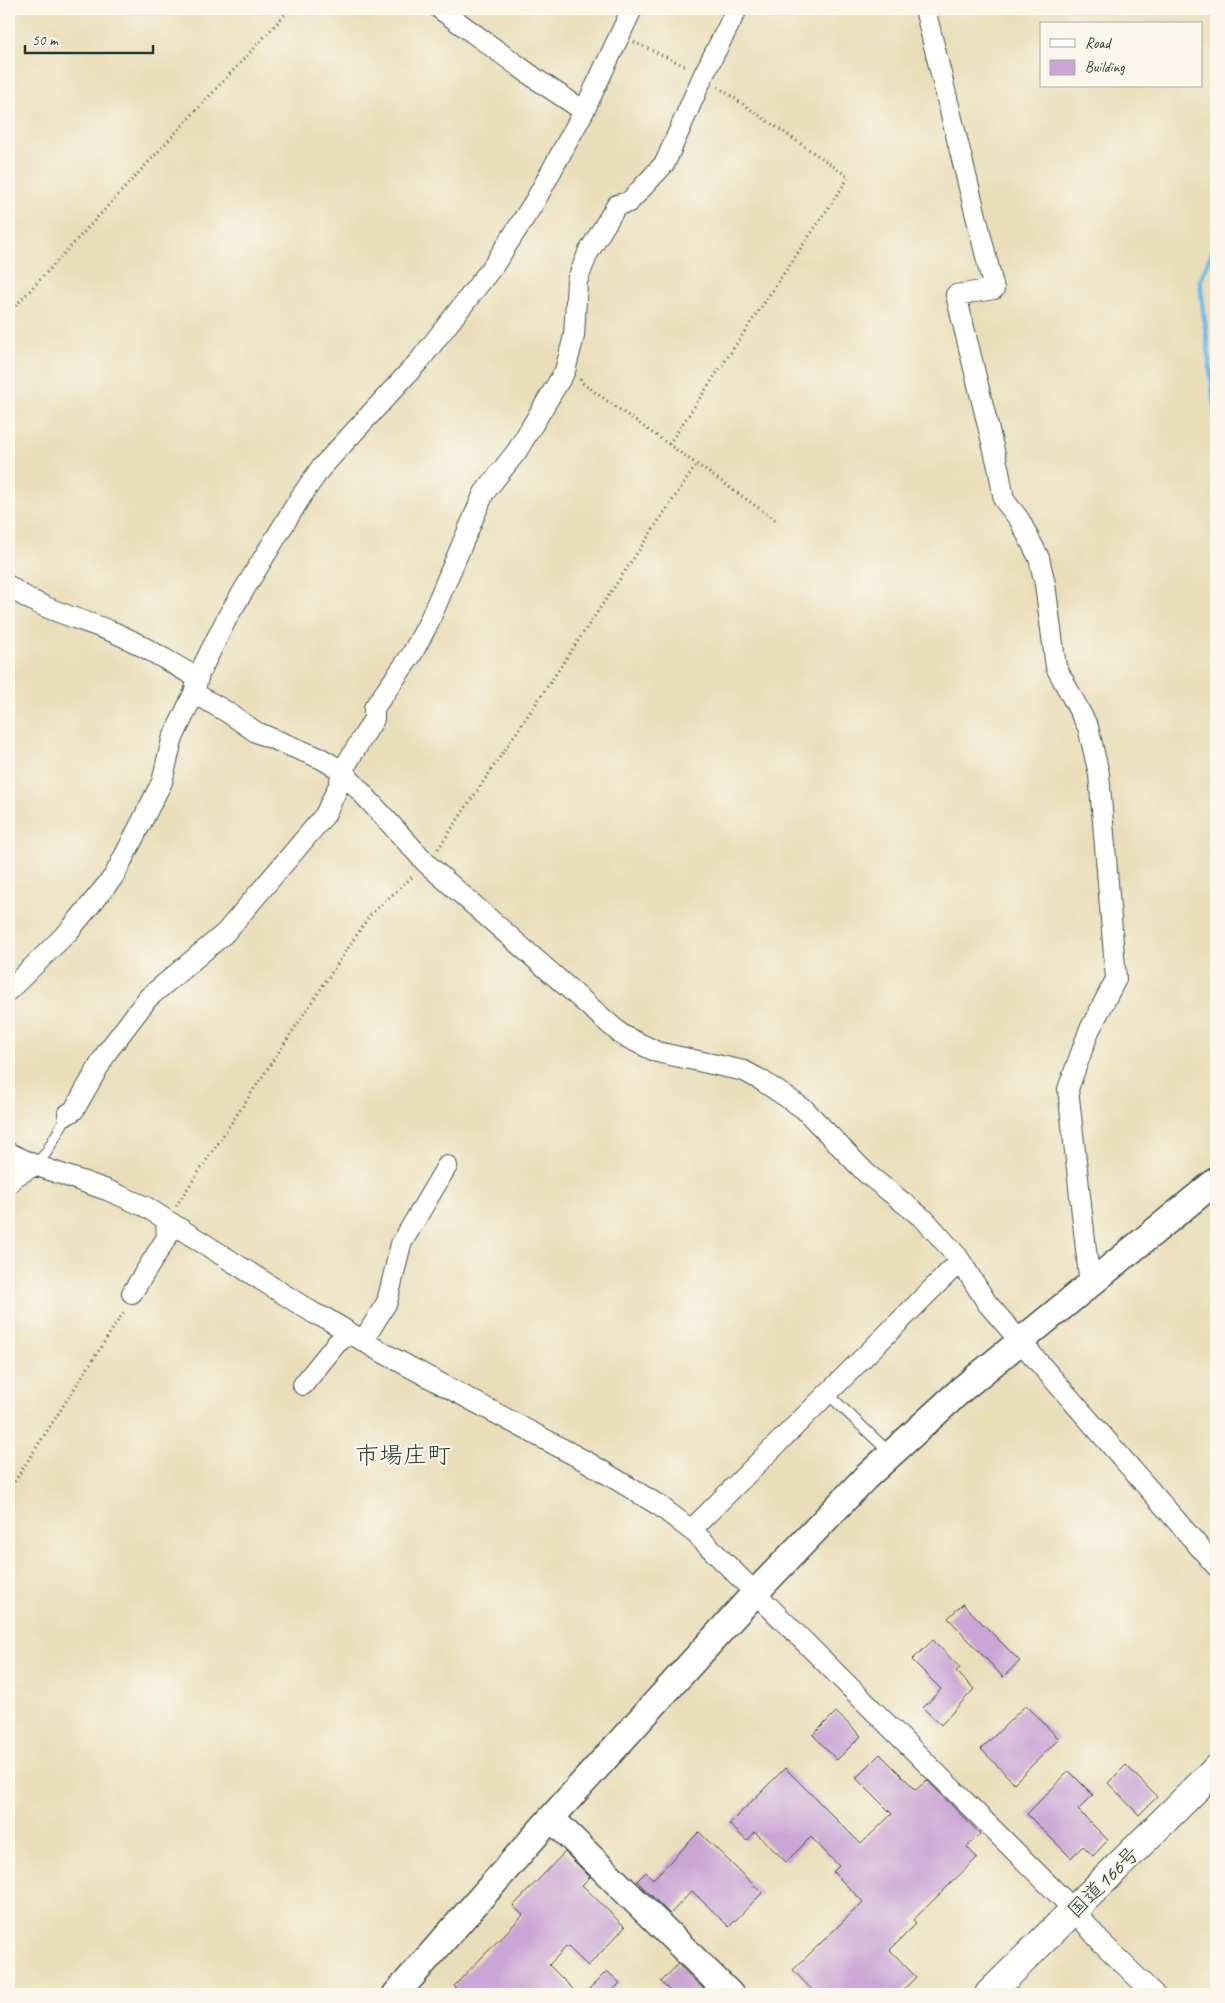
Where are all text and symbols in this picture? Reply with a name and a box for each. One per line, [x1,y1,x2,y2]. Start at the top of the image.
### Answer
scale bar [25,22,152,54]
legend [1040,22,1202,88]
text: 50 m [32,31,59,50]
text: Road [1085,34,1112,53]
text: Building [1085,58,1125,77]
district label: 市場庄町 [355,1440,451,1470]
street label: 国道166号 [1062,1841,1144,1923]

